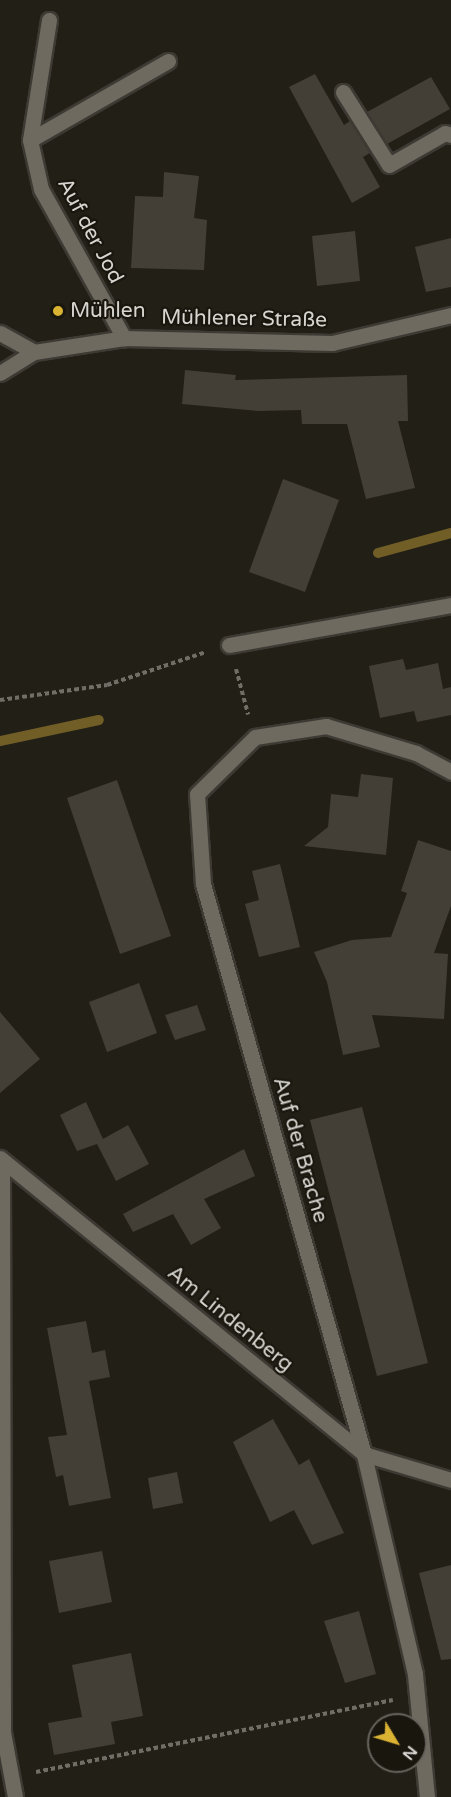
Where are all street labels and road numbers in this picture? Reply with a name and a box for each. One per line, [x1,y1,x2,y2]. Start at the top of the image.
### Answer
street label: Auf der Jod [52,174,128,288]
street label: Mühlener Straße [161,305,327,333]
street label: Auf der Brache [267,1074,333,1226]
street label: Am Lindenberg [162,1261,298,1377]

